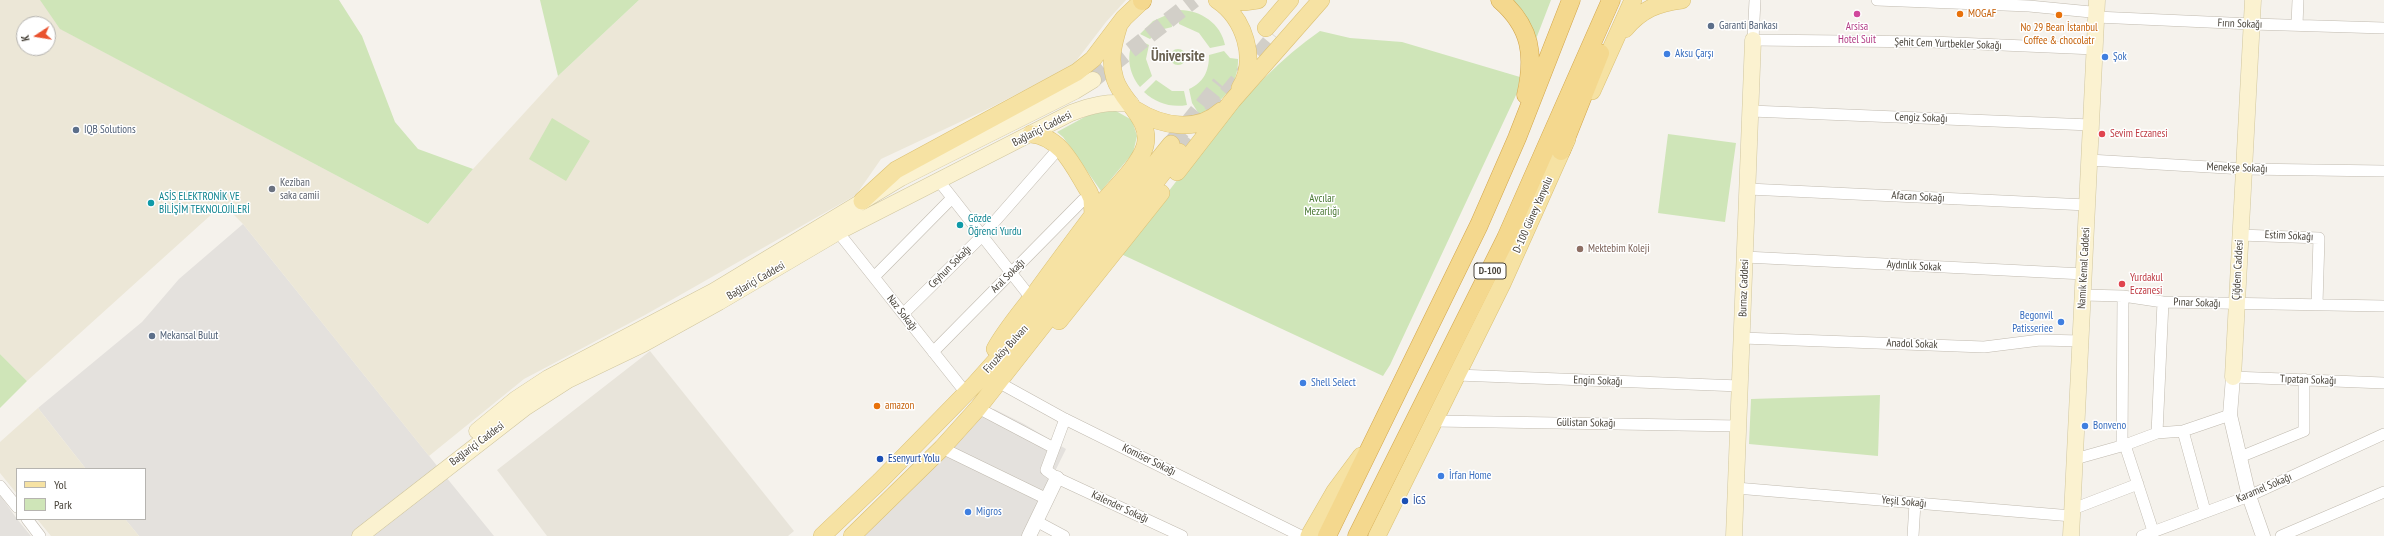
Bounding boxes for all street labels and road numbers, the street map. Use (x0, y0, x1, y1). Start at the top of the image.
street label: Fırın Sokağı (2217, 17, 2263, 31)
street label: Şehit Cem Yurtbekler Sokağı (1894, 36, 2002, 52)
street label: Bağlariçi Caddesi (1010, 108, 1074, 150)
street label: Cengiz Sokağı (1894, 110, 1948, 126)
street label: Menekşe Sokağı (2206, 160, 2268, 176)
street label: D-100 Güney Yanyolu (1510, 175, 1556, 255)
street label: Afacan Sokağı (1891, 189, 1945, 205)
street label: Namık Kemal Caddesi (2075, 227, 2093, 309)
street label: Estim Sokağı (2264, 228, 2314, 244)
street label: Çiğdem Caddesi (2230, 239, 2246, 301)
street label: Ceyhun Sokağı (926, 243, 974, 291)
street label: Aral Sokağı (988, 256, 1028, 296)
street label: Aydınlık Sokak (1886, 258, 1942, 274)
street label: Bağlariçi Caddesi (725, 259, 787, 303)
street label: Burnaz Caddesi (1736, 259, 1752, 317)
road number: D-100 (1474, 263, 1506, 279)
street label: Naz Sokağı (884, 292, 920, 334)
street label: Pınar Sokağı (2173, 296, 2221, 310)
street label: Firuzköy Bulvarı (981, 322, 1031, 376)
street label: Anadol Sokak (1886, 337, 1938, 351)
street label: Tıpatan Sokağı (2280, 372, 2336, 388)
street label: Engin Sokağı (1573, 374, 1623, 388)
street label: Gülistan Sokağı (1557, 416, 1615, 430)
street label: Bağlariçi Caddesi (447, 419, 507, 469)
street label: Komiser Sokağı (1120, 441, 1178, 479)
street label: Karamel Sokağı (2234, 470, 2294, 506)
street label: Kalender Sokağı (1089, 488, 1151, 526)
street label: Yeşil Sokağı (1881, 493, 1927, 511)

